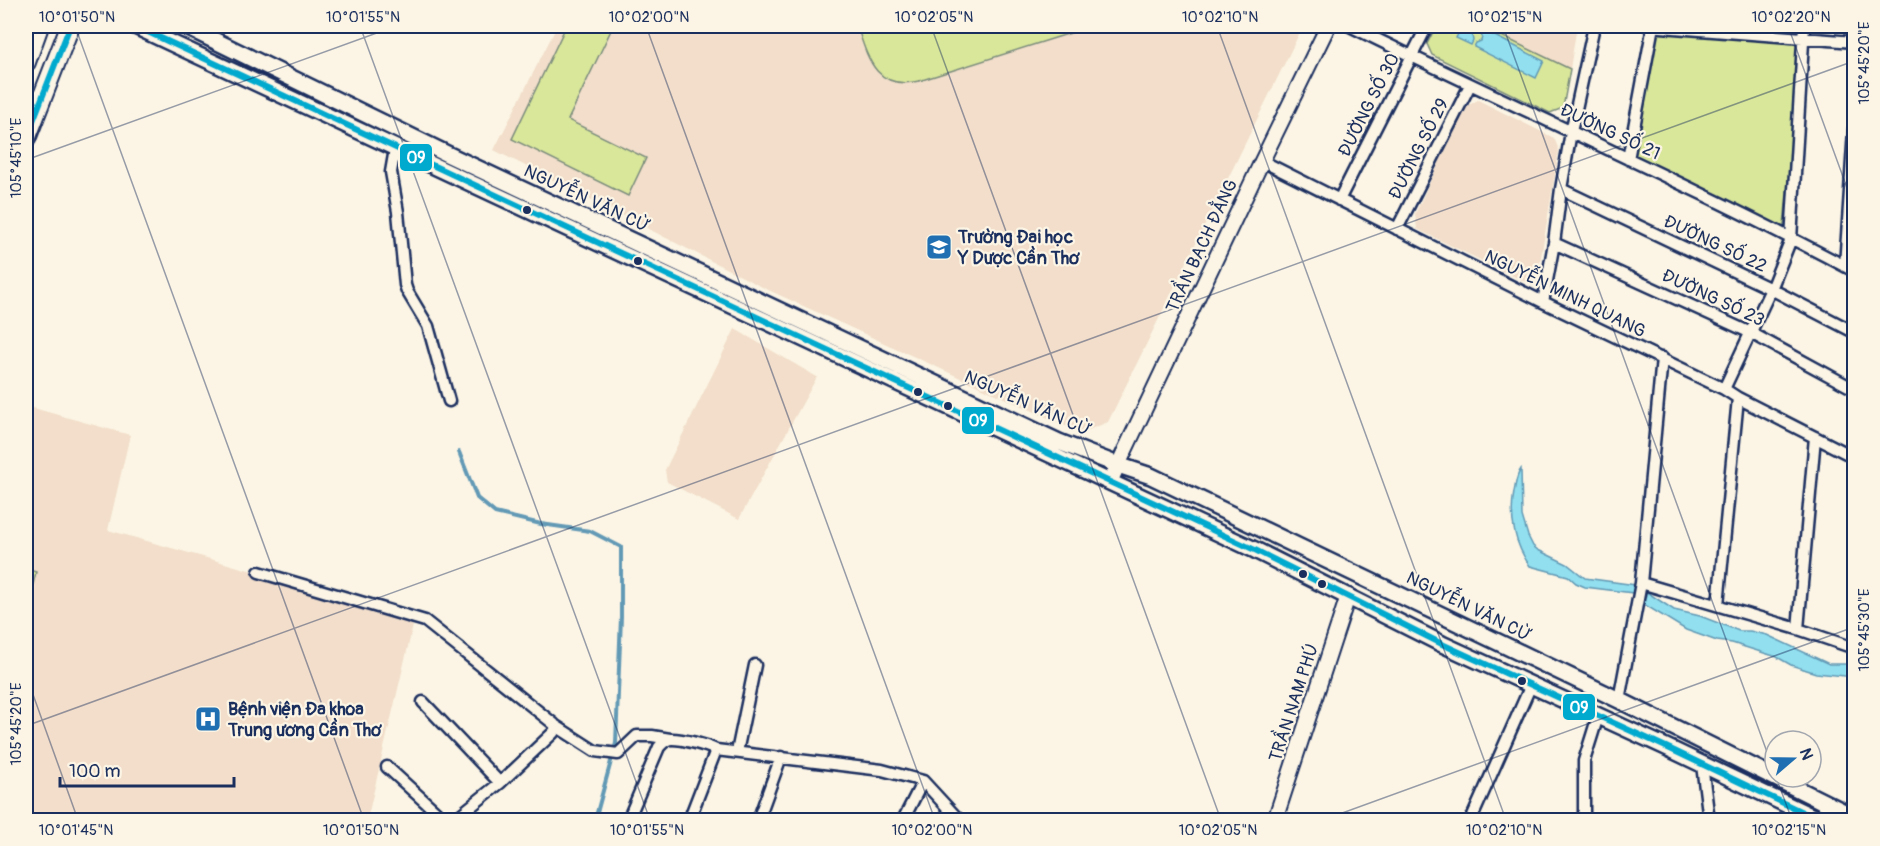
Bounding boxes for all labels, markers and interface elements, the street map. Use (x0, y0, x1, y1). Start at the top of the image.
text: 10°01'50"N (39, 8, 115, 27)
text: 10°01'55"N (326, 8, 400, 27)
text: 10°02'00"N (608, 8, 690, 27)
text: 10°02'05"N (895, 8, 973, 27)
text: 10°02'10"N (1182, 8, 1258, 27)
text: 10°02'15"N (1468, 8, 1542, 27)
text: 10°02'20"N (1751, 8, 1831, 27)
text: 105°45'20"E (1855, 21, 1874, 105)
street label: ĐƯỜNG SỐ 30 (1330, 48, 1405, 161)
street label: ĐƯỜNG SỐ 29 (1381, 93, 1454, 203)
street label: ĐƯỜNG SỐ 21 (1556, 96, 1665, 165)
text: 105°45'10"E (7, 118, 26, 198)
line badge: 09 (399, 143, 433, 172)
text: 09 (406, 148, 426, 168)
street label: NGUYỄN VĂN CỪ (520, 157, 655, 238)
street label: TRẦN BẠCH ĐẰNG (1158, 174, 1243, 316)
unlabelled marker (521, 204, 533, 216)
street label: ĐƯỜNG SỐ 22 (1660, 207, 1772, 278)
place label: Trường Đại học Y Dược Cần Thơ (957, 226, 1080, 270)
school or university icon: Trường Đại học Y Dược Cần Thơ (924, 232, 954, 262)
street label: NGUYỄN MINH QUANG (1481, 242, 1651, 343)
unlabelled marker (632, 255, 644, 267)
street label: ĐƯỜNG SỐ 23 (1658, 261, 1769, 332)
street label: NGUYỄN VĂN CỪ (961, 363, 1097, 442)
unlabelled marker (912, 386, 924, 398)
unlabelled marker (942, 400, 954, 412)
line badge: 09 (961, 406, 995, 435)
text: 09 (968, 411, 988, 431)
street label: NGUYỄN VĂN CỪ (1402, 564, 1537, 647)
unlabelled marker (1297, 568, 1309, 580)
unlabelled marker (1316, 578, 1328, 590)
text: 105°45'30"E (1855, 588, 1874, 672)
street label: TRẦN NAM PHÚ (1261, 640, 1324, 765)
unlabelled marker (1516, 675, 1528, 687)
text: 105°45'20"E (7, 682, 26, 766)
line badge: 09 (1562, 693, 1596, 721)
place label: Bệnh viện Đa khoa Trung ương Cần Thơ (227, 698, 382, 742)
text: 09 (1569, 698, 1589, 718)
hospital icon: Bệnh viện Đa khoa Trung ương Cần Thơ (193, 704, 223, 734)
north arrow (1763, 729, 1823, 789)
text: N (1795, 746, 1817, 763)
scale bar (60, 750, 234, 788)
text: 100 m (69, 760, 121, 783)
text: 10°01'45"N (39, 821, 113, 840)
text: 10°01'50"N (323, 821, 399, 840)
text: 10°01'55"N (610, 821, 684, 840)
text: 10°02'00"N (891, 821, 973, 840)
text: 10°02'05"N (1179, 821, 1257, 840)
text: 10°02'10"N (1466, 821, 1542, 840)
text: 10°02'15"N (1752, 821, 1826, 840)

